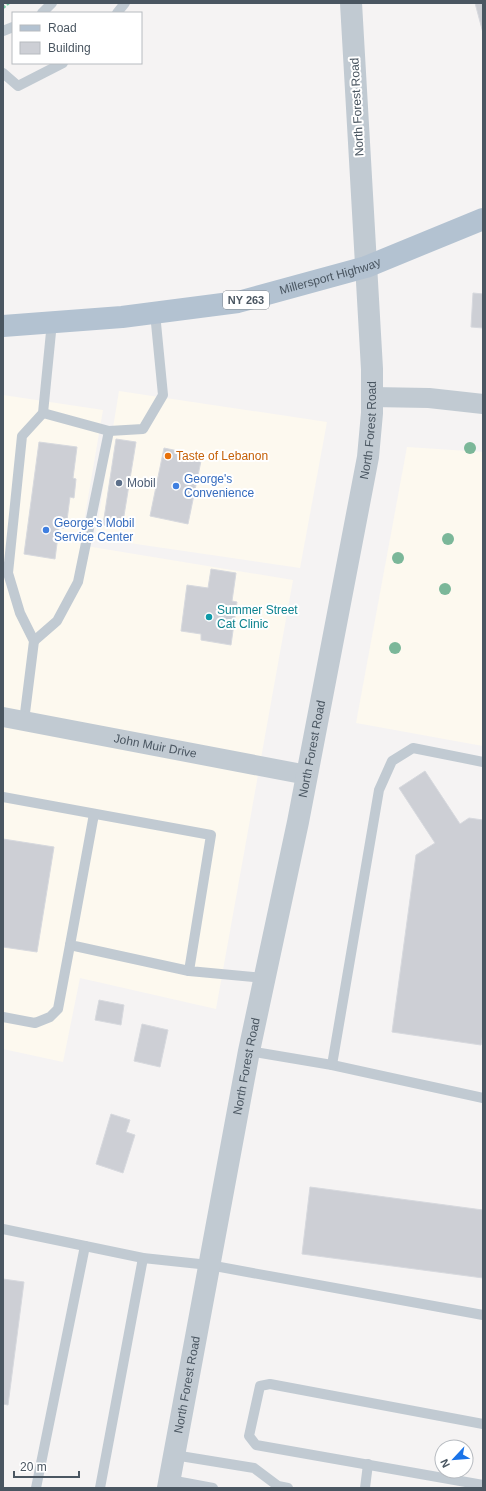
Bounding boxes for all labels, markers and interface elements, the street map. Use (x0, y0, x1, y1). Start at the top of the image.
legend (12, 12, 142, 64)
text: Road (48, 21, 77, 35)
text: Building (48, 41, 91, 55)
street label: North Forest Road (347, 57, 367, 157)
street label: Millersport Highway (278, 255, 383, 297)
road number: NY 263 (223, 291, 269, 309)
street label: North Forest Road (357, 381, 379, 481)
place label: Taste of Lebanon (176, 449, 268, 463)
marker: Taste of Lebanon (163, 451, 173, 461)
place label: George's Convenience (184, 472, 254, 500)
place label: Mobil (127, 476, 156, 490)
marker: Mobil (114, 478, 124, 488)
marker: George's Convenience (171, 481, 181, 491)
place label: George's Mobil Service Center (54, 516, 134, 544)
marker: George's Mobil Service Center (41, 525, 51, 535)
place label: Summer Street Cat Clinic (217, 603, 298, 631)
marker: Summer Street Cat Clinic (204, 612, 214, 622)
street label: North Forest Road (296, 699, 328, 799)
street label: John Muir Drive (113, 731, 198, 761)
street label: North Forest Road (230, 1016, 263, 1116)
street label: North Forest Road (171, 1335, 203, 1435)
north arrow (434, 1439, 474, 1479)
scale bar (14, 1453, 79, 1479)
text: N (438, 1457, 452, 1470)
text: 20 m (20, 1460, 47, 1474)

